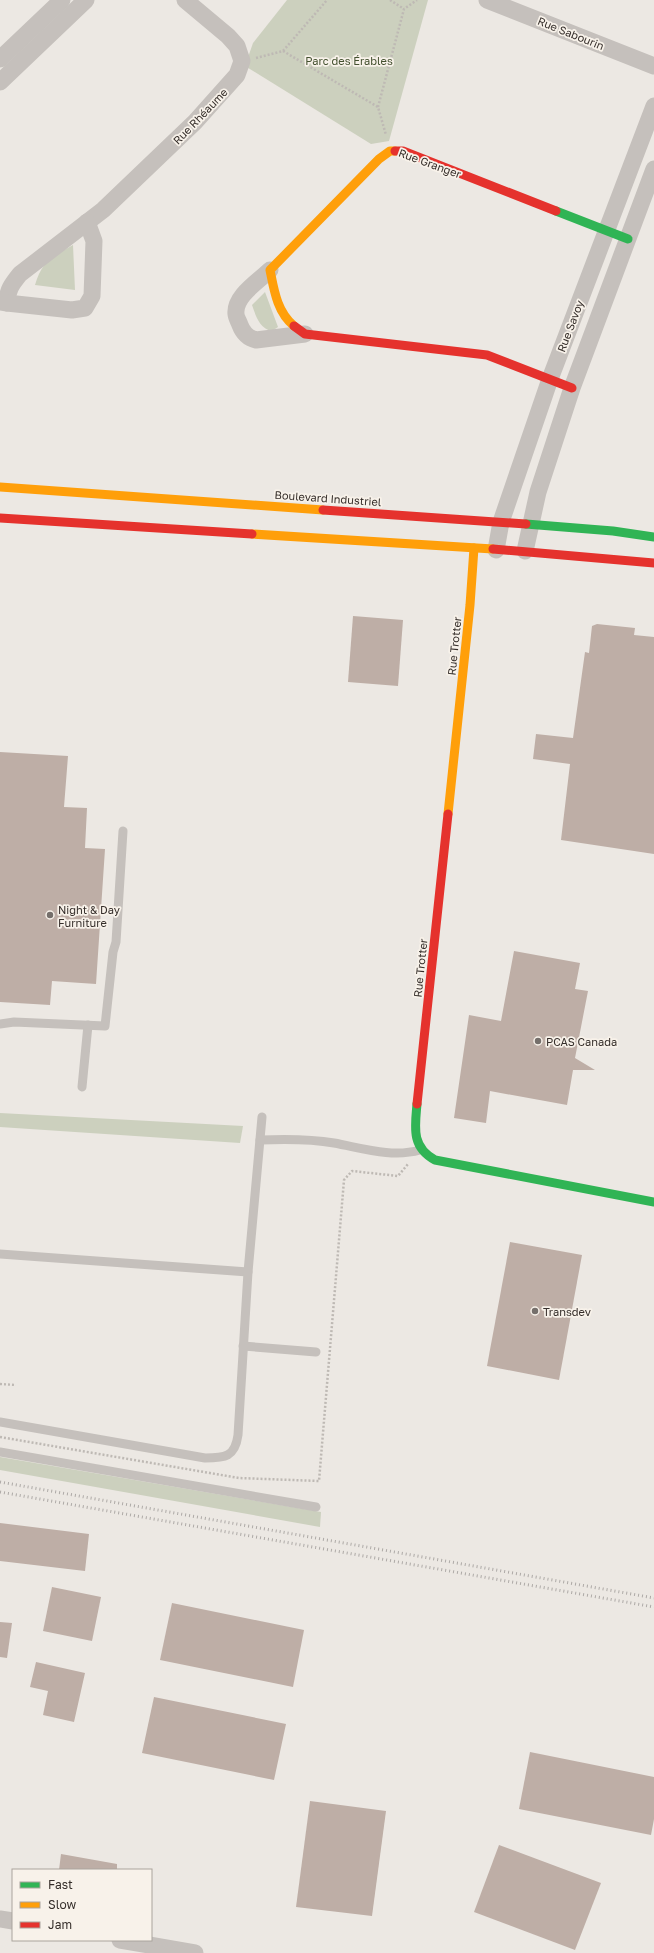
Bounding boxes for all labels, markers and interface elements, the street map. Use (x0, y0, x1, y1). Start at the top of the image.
street label: Rue Sabourin (536, 14, 606, 52)
park label: Parc des Érables (305, 54, 393, 67)
street label: Rue Rhéaume (170, 85, 230, 147)
street label: Rue Granger (397, 146, 464, 181)
street label: Rue Savoy (554, 298, 586, 354)
street label: Boulevard Industriel (274, 488, 382, 508)
street label: Rue Trotter (444, 615, 464, 676)
place label: Night & Day Furniture (58, 903, 120, 929)
marker: Night & Day Furniture (45, 910, 55, 920)
street label: Rue Trotter (410, 937, 430, 998)
place label: PCAS Canada (546, 1035, 617, 1048)
marker: PCAS Canada (533, 1036, 543, 1046)
place label: Transdev (543, 1305, 591, 1318)
marker: Transdev (530, 1306, 540, 1316)
legend (12, 1869, 152, 1941)
text: Fast (48, 1877, 73, 1892)
text: Slow (48, 1897, 76, 1912)
text: Jam (48, 1917, 72, 1932)

